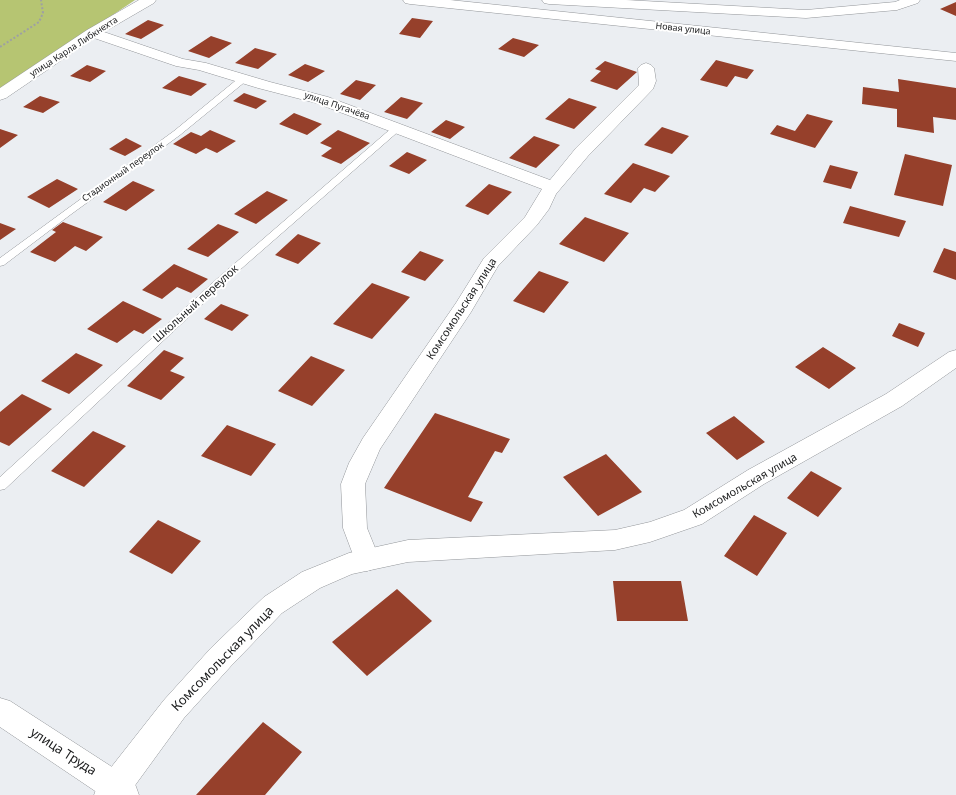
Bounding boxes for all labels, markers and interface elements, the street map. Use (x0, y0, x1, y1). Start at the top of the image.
street label: улица Карла Либкнехта (28, 15, 120, 79)
street label: Новая улица (655, 21, 711, 37)
street label: улица Пугачёва (303, 90, 371, 122)
street label: Стадионный переулок (80, 140, 166, 204)
street label: Комсомольская улица (424, 256, 500, 362)
street label: Школьный переулок (151, 262, 241, 346)
street label: Комсомольская улица (690, 451, 800, 521)
street label: Комсомольская улица (169, 603, 277, 715)
street label: улица Труда (27, 725, 99, 779)

